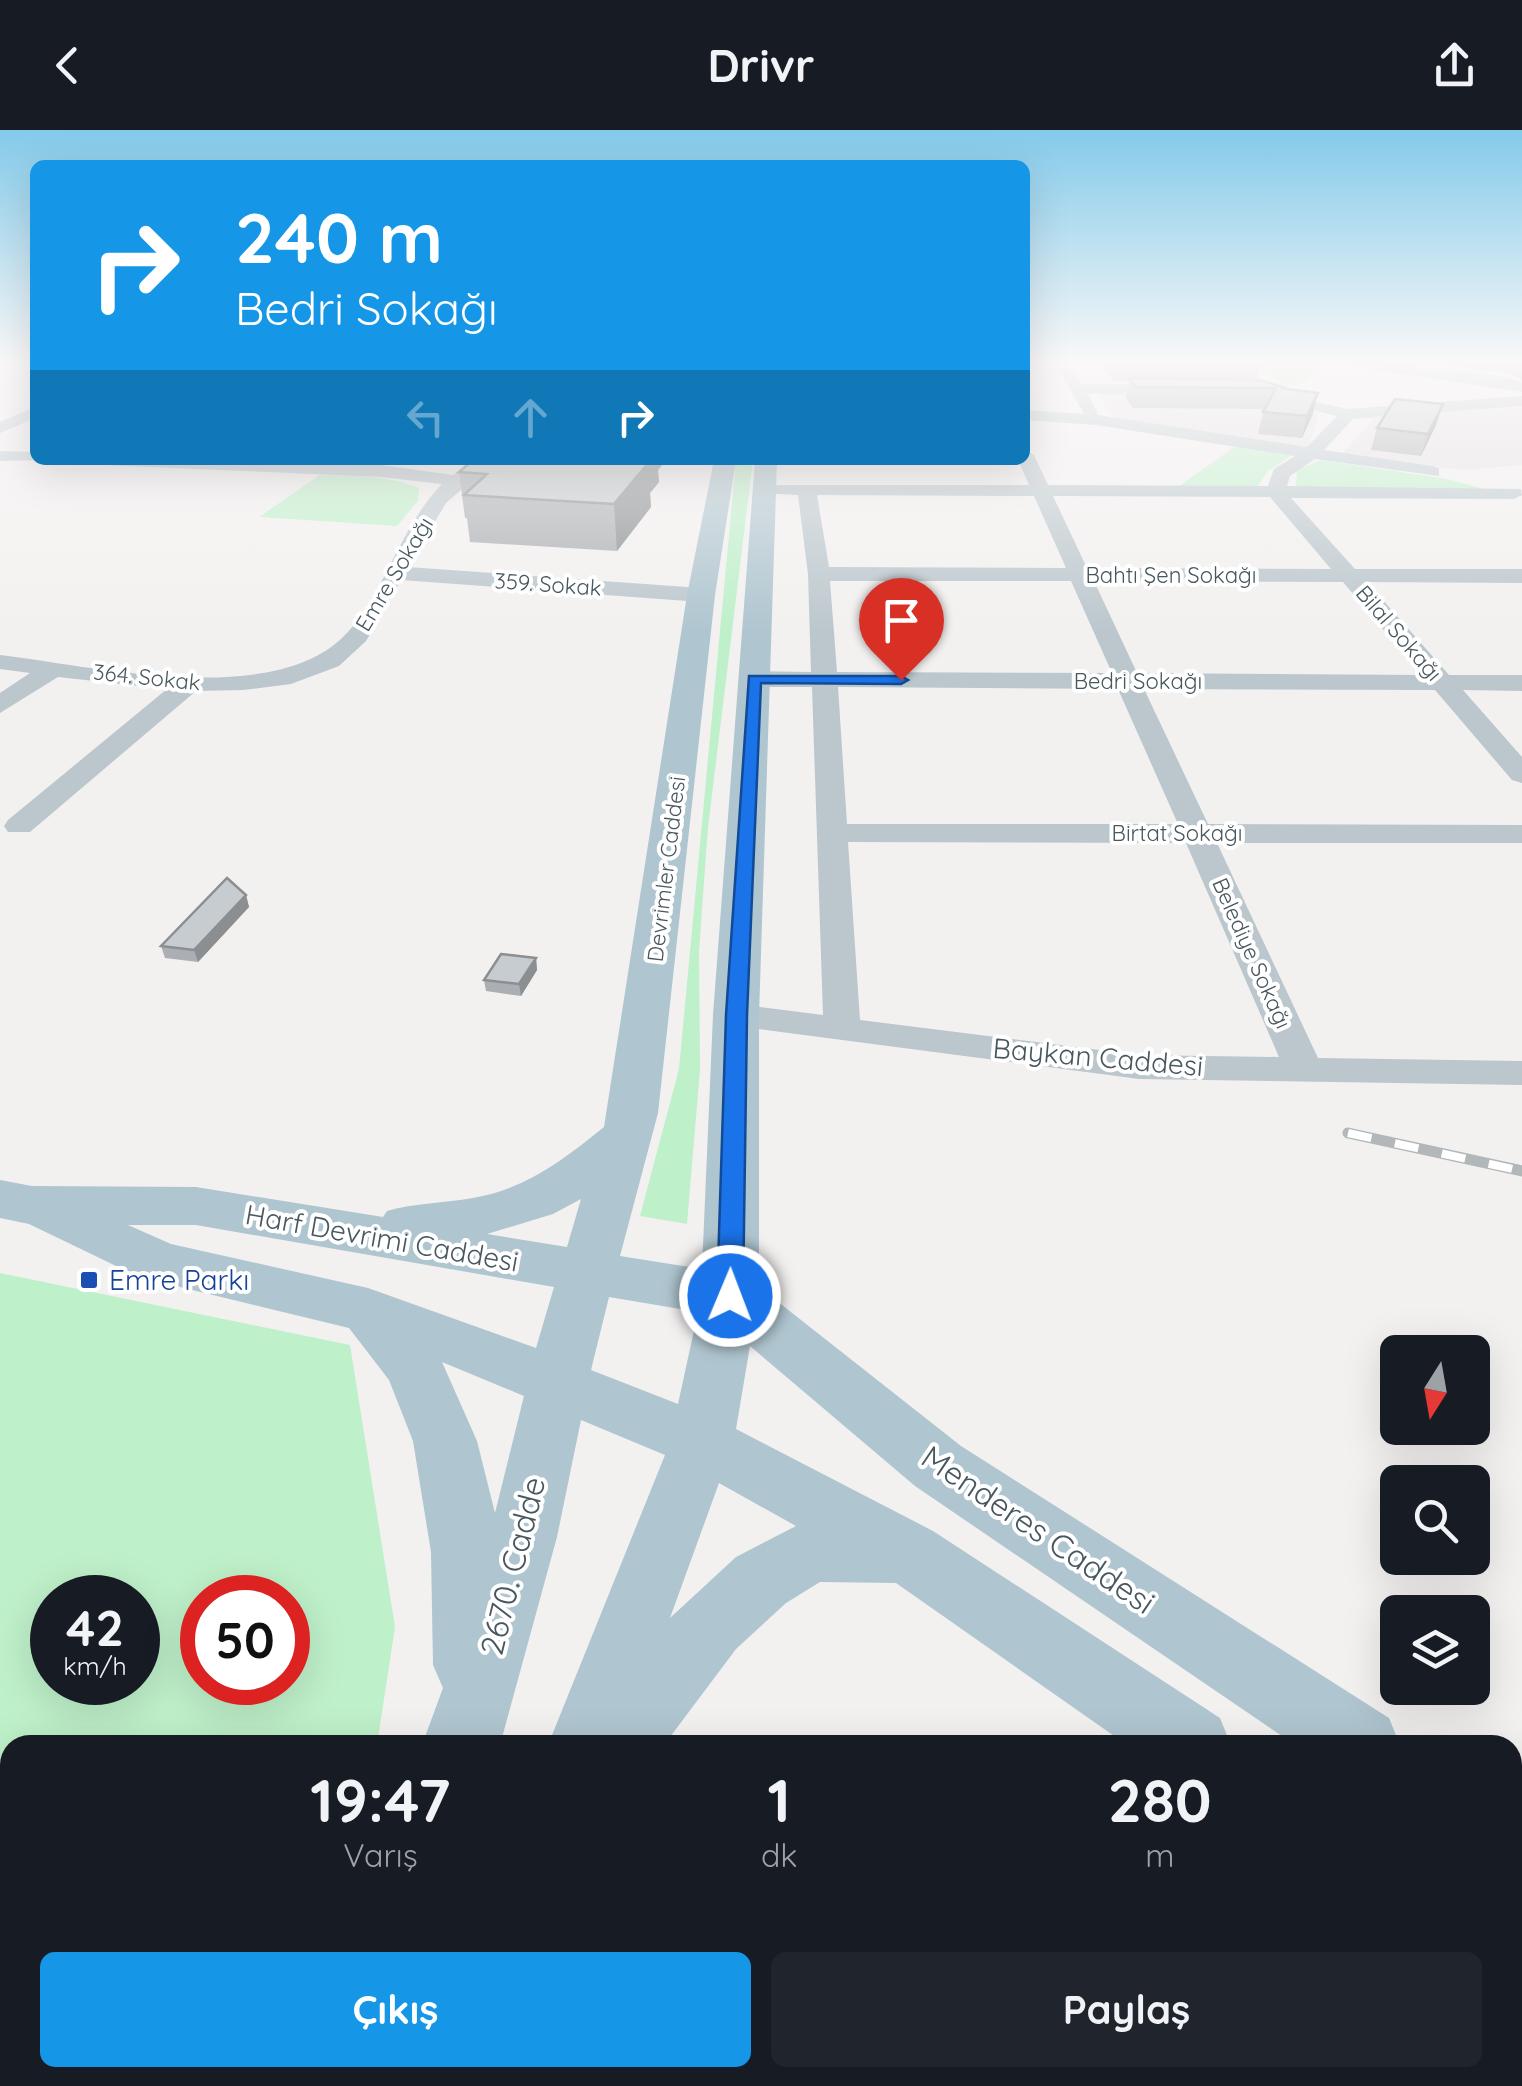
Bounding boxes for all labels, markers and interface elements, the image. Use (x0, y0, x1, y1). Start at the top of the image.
text: Drivr (707, 37, 815, 93)
icon: back (40, 38, 95, 93)
icon: share (1427, 38, 1482, 93)
text: 240 m (235, 193, 443, 281)
icon: right (70, 200, 200, 330)
text: Bedri Sokağı (235, 280, 498, 336)
icon: left (398, 390, 453, 445)
icon: ahead (503, 390, 558, 445)
icon: right (608, 390, 663, 445)
street label: Emre Sokağı (349, 512, 439, 636)
street label: Bahtı Şen Sokağı (1086, 561, 1256, 589)
street label: 359. Sokak (493, 566, 603, 602)
pin (859, 578, 944, 681)
street label: Bilal Sokağı (1350, 579, 1448, 687)
icon: arrive (874, 593, 929, 648)
street label: 364. Sokak (92, 657, 202, 697)
street label: Bedri Sokağı (1074, 667, 1202, 695)
street label: Devrimler Caddesi (641, 775, 691, 963)
street label: Birtat Sokağı (1112, 819, 1242, 847)
street label: Belediye Sokağı (1206, 873, 1298, 1033)
street label: Baykan Caddesi (991, 1030, 1205, 1083)
street label: Harf Devrimi Caddesi (243, 1196, 521, 1279)
position arrow (678, 1244, 782, 1348)
place label: Emre Parkı (109, 1262, 249, 1297)
marker: Emre Parkı (78, 1269, 100, 1291)
north arrow (1380, 1335, 1490, 1445)
map controls (1380, 1335, 1490, 1705)
street label: Menderes Caddesi (914, 1436, 1163, 1622)
button: search (1380, 1465, 1490, 1575)
street label: 2670. Cadde (471, 1473, 553, 1659)
speed limit sign: 50 (180, 1575, 310, 1705)
button: layers (1380, 1595, 1490, 1705)
text: 42 (66, 1596, 124, 1659)
text: km/h (63, 1650, 127, 1681)
text: 19:47 (310, 1762, 451, 1837)
text: 1 (768, 1762, 791, 1837)
text: 280 (1108, 1762, 1212, 1837)
text: Varış (343, 1835, 418, 1875)
text: dk (761, 1835, 797, 1875)
text: m (1145, 1835, 1174, 1875)
button: Çıkış (40, 1952, 751, 2067)
button: Paylaş (771, 1952, 1482, 2067)

